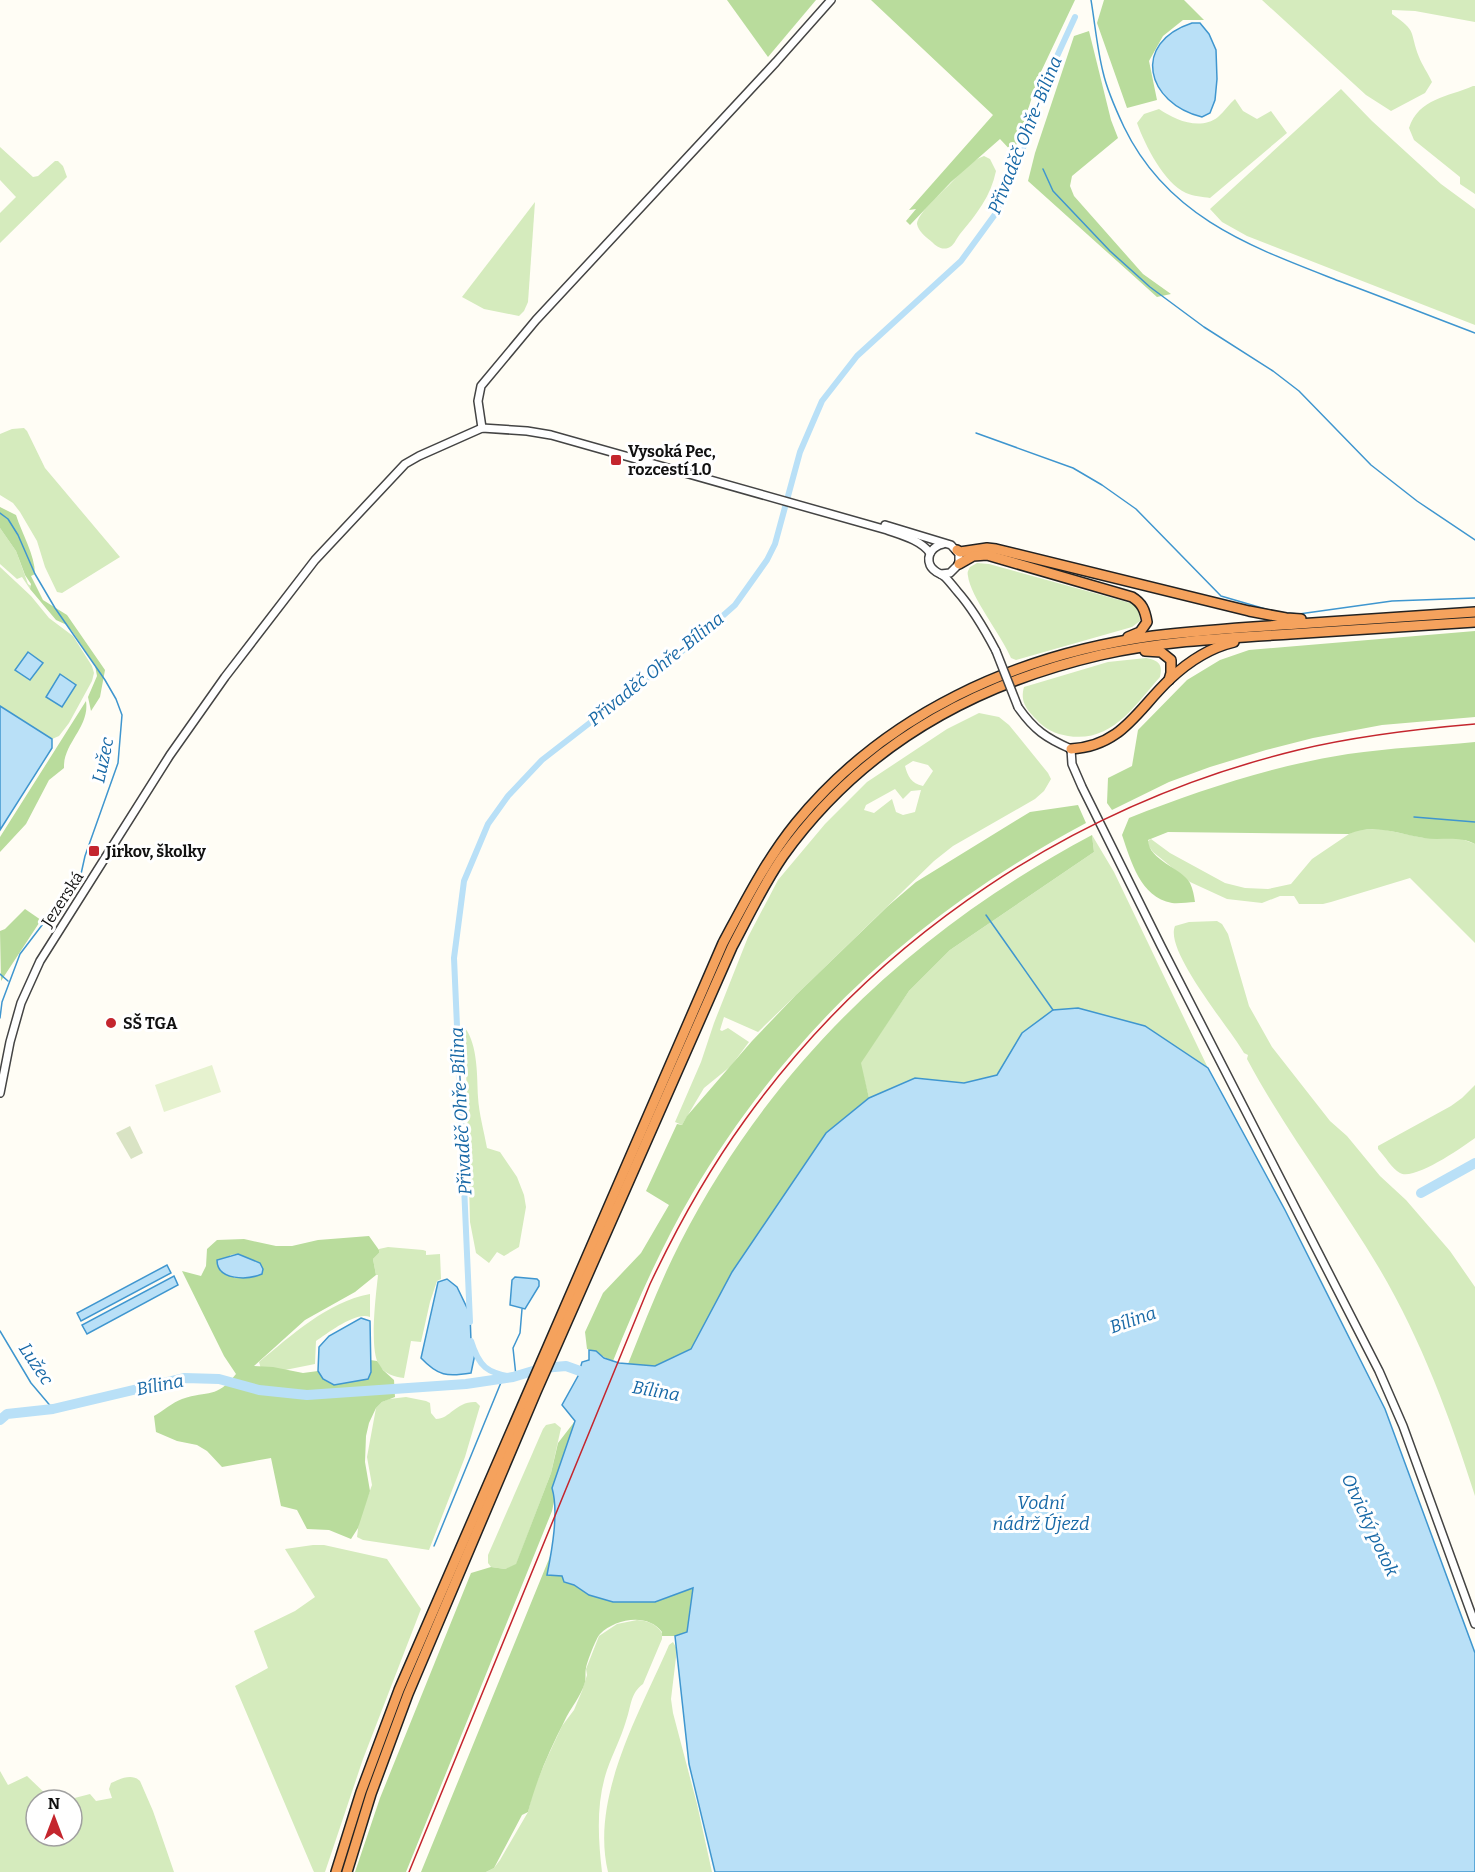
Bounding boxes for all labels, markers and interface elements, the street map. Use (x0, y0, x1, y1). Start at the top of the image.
water label: Přivaděč Ohře-Bílina (983, 53, 1067, 217)
place label: Vysoká Pec, rozcestí 1.0 (628, 442, 716, 479)
marker: Vysoká Pec, rozcestí 1.0 (609, 453, 623, 467)
water label: Přivaděč Ohře-Bílina (584, 607, 728, 731)
water label: Lužec (87, 735, 119, 785)
place label: Jirkov, školky (105, 842, 206, 861)
marker: Jirkov, školky (87, 844, 101, 858)
street label: Jezerská (37, 868, 87, 931)
place label: SŠ TGA (123, 1013, 178, 1033)
marker: SŠ TGA (104, 1016, 118, 1030)
water label: Přivaděč Ohře-Bílina (446, 1026, 476, 1196)
water label: Bílina (1107, 1302, 1159, 1338)
water label: Lužec (14, 1339, 58, 1390)
water label: Bílina (134, 1370, 186, 1400)
water label: Bílina (631, 1376, 681, 1406)
water label: Otvický potok (1337, 1470, 1403, 1580)
water label: Vodní nádrž Újezd (992, 1492, 1090, 1535)
north arrow (24, 1788, 84, 1848)
text: N (48, 1794, 60, 1813)

